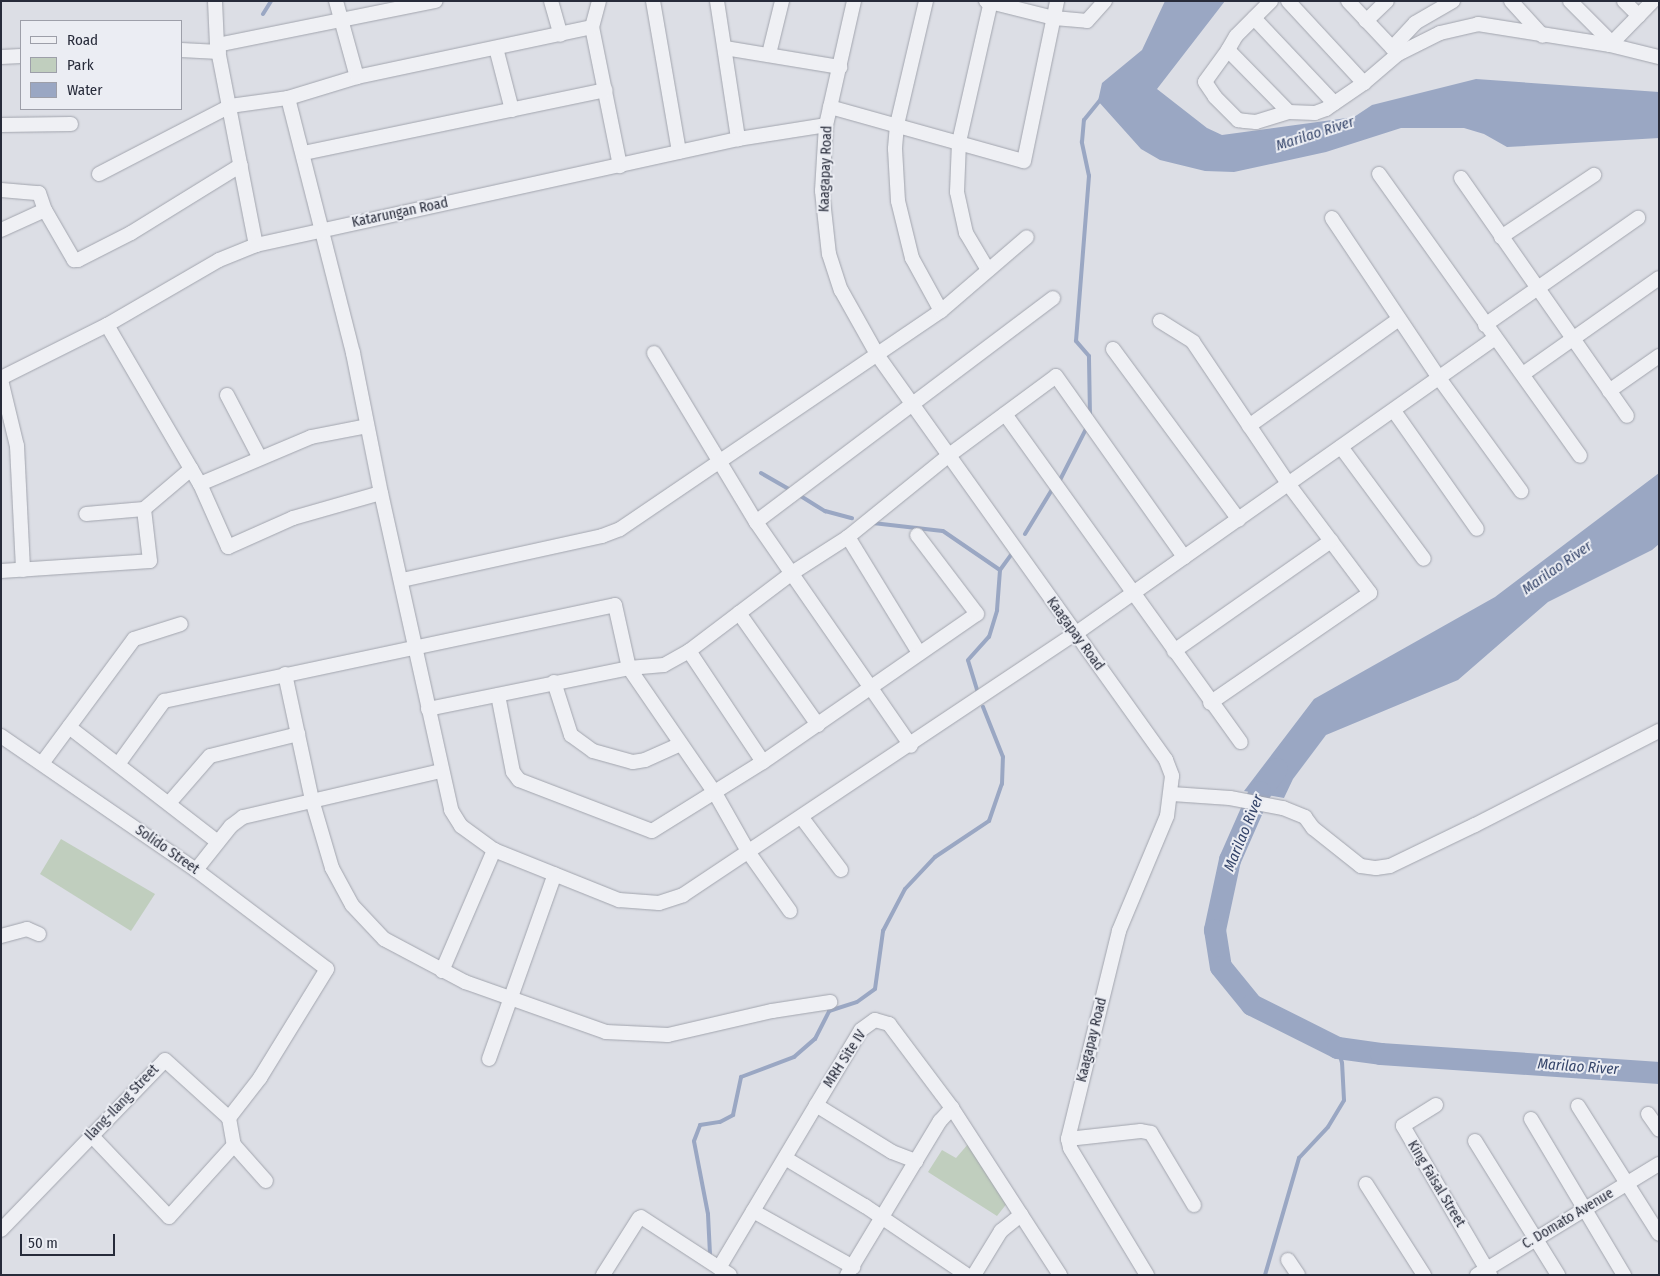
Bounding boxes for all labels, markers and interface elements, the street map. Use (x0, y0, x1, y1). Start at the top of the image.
legend (20, 20, 182, 110)
text: Road (67, 31, 98, 49)
text: Park (67, 56, 94, 74)
text: Water (67, 81, 102, 99)
water label: Marilao River (1274, 113, 1356, 155)
street label: Kaagapay Road (816, 125, 836, 213)
street label: Katarungan Road (350, 195, 450, 231)
water label: Marilao River (1519, 537, 1595, 599)
street label: Kaagapay Road (1043, 594, 1107, 674)
water label: Marilao River (1220, 792, 1268, 874)
street label: Solido Street (132, 822, 202, 878)
street label: Kaagapay Road (1073, 996, 1111, 1084)
street label: MRH Site IV (820, 1027, 870, 1091)
water label: Marilao River (1537, 1055, 1619, 1079)
street label: Ilang-Ilang Street (82, 1062, 162, 1144)
street label: King Faisal Street (1404, 1138, 1468, 1230)
street label: C. Domato Avenue (1519, 1185, 1617, 1253)
scale bar (22, 1224, 118, 1256)
text: 50 m (28, 1234, 58, 1252)

